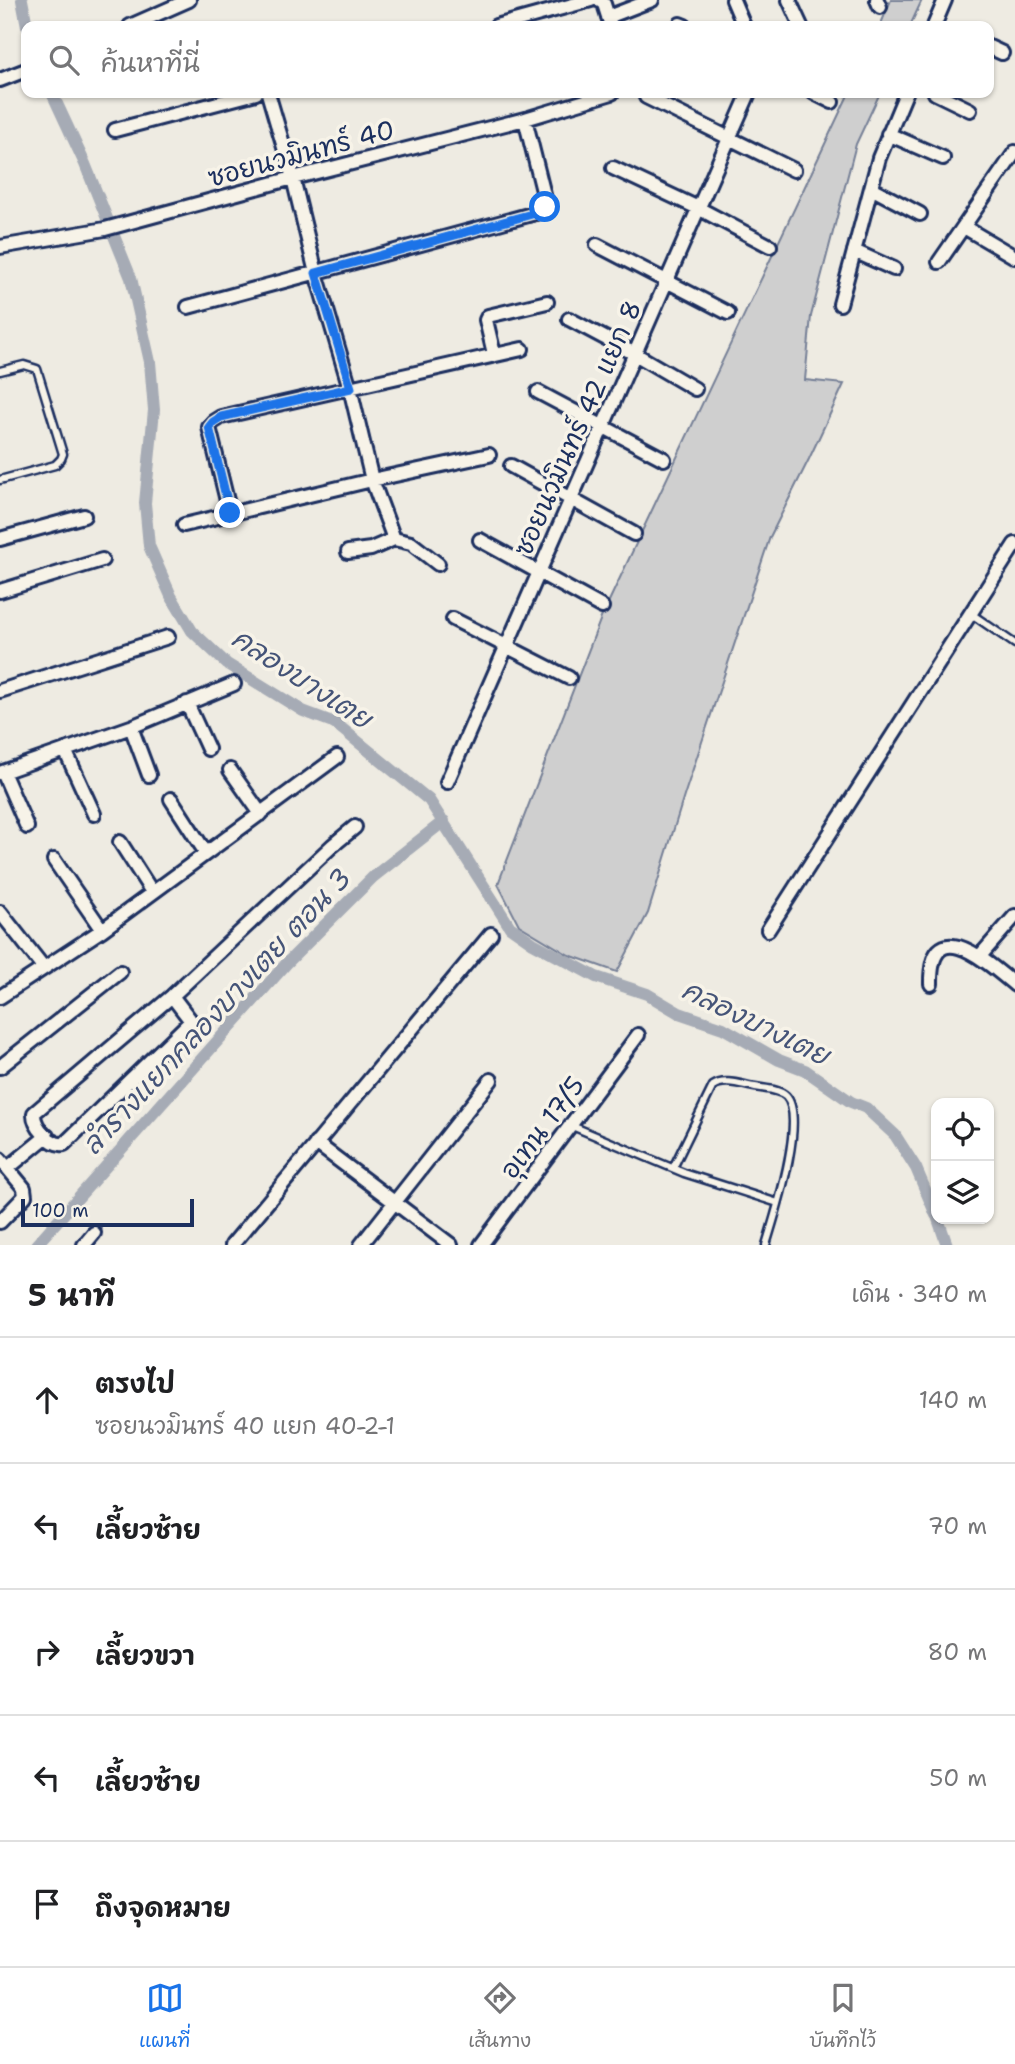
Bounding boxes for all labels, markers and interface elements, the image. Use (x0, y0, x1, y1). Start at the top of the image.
search box (21, 21, 994, 98)
icon: search (45, 41, 83, 79)
text: ค้นหาที่นี่ (101, 45, 200, 80)
street label: ซอยนวมินทร์ 40 (204, 111, 398, 195)
route start (529, 191, 560, 222)
street label: ซอยนวมินทร์ 42 แยก 8 (505, 295, 649, 561)
route end (214, 497, 245, 528)
water label: คลองบางเตย (225, 619, 382, 739)
water label: ลำรางแยกคลองบางเตย ตอน 3 (73, 859, 359, 1163)
water label: คลองบางเตย (676, 970, 839, 1075)
street label: อุเทน 17/5 (492, 1069, 594, 1187)
map controls (931, 1098, 994, 1224)
button: locate (931, 1098, 994, 1161)
button: layers (931, 1161, 994, 1224)
scale bar (21, 1196, 194, 1228)
text: 100 m (32, 1198, 89, 1223)
text: 5 นาที (28, 1275, 115, 1316)
text: เดิน · 340 m (851, 1279, 987, 1309)
text: ตรงไป (95, 1366, 175, 1401)
icon: ahead (28, 1381, 66, 1419)
text: 140 m (919, 1385, 987, 1415)
text: ซอยนวมินทร์ 40 แยก 40-2-1 (95, 1411, 395, 1441)
icon: left (28, 1507, 66, 1545)
text: 70 m (928, 1511, 987, 1541)
text: เลี้ยวซ้าย (95, 1512, 201, 1547)
icon: right (28, 1633, 66, 1671)
text: 80 m (928, 1637, 987, 1667)
text: เลี้ยวขวา (95, 1638, 195, 1673)
icon: left (28, 1759, 66, 1797)
text: 50 m (929, 1763, 987, 1793)
text: เลี้ยวซ้าย (95, 1764, 201, 1799)
icon: arrive (28, 1885, 66, 1923)
text: ถึงจุดหมาย (95, 1890, 231, 1925)
tab: แผนที่ (139, 1979, 190, 2054)
tab: เส้นทาง (468, 1979, 531, 2054)
tab: บันทึกไว้ (809, 1979, 876, 2054)

